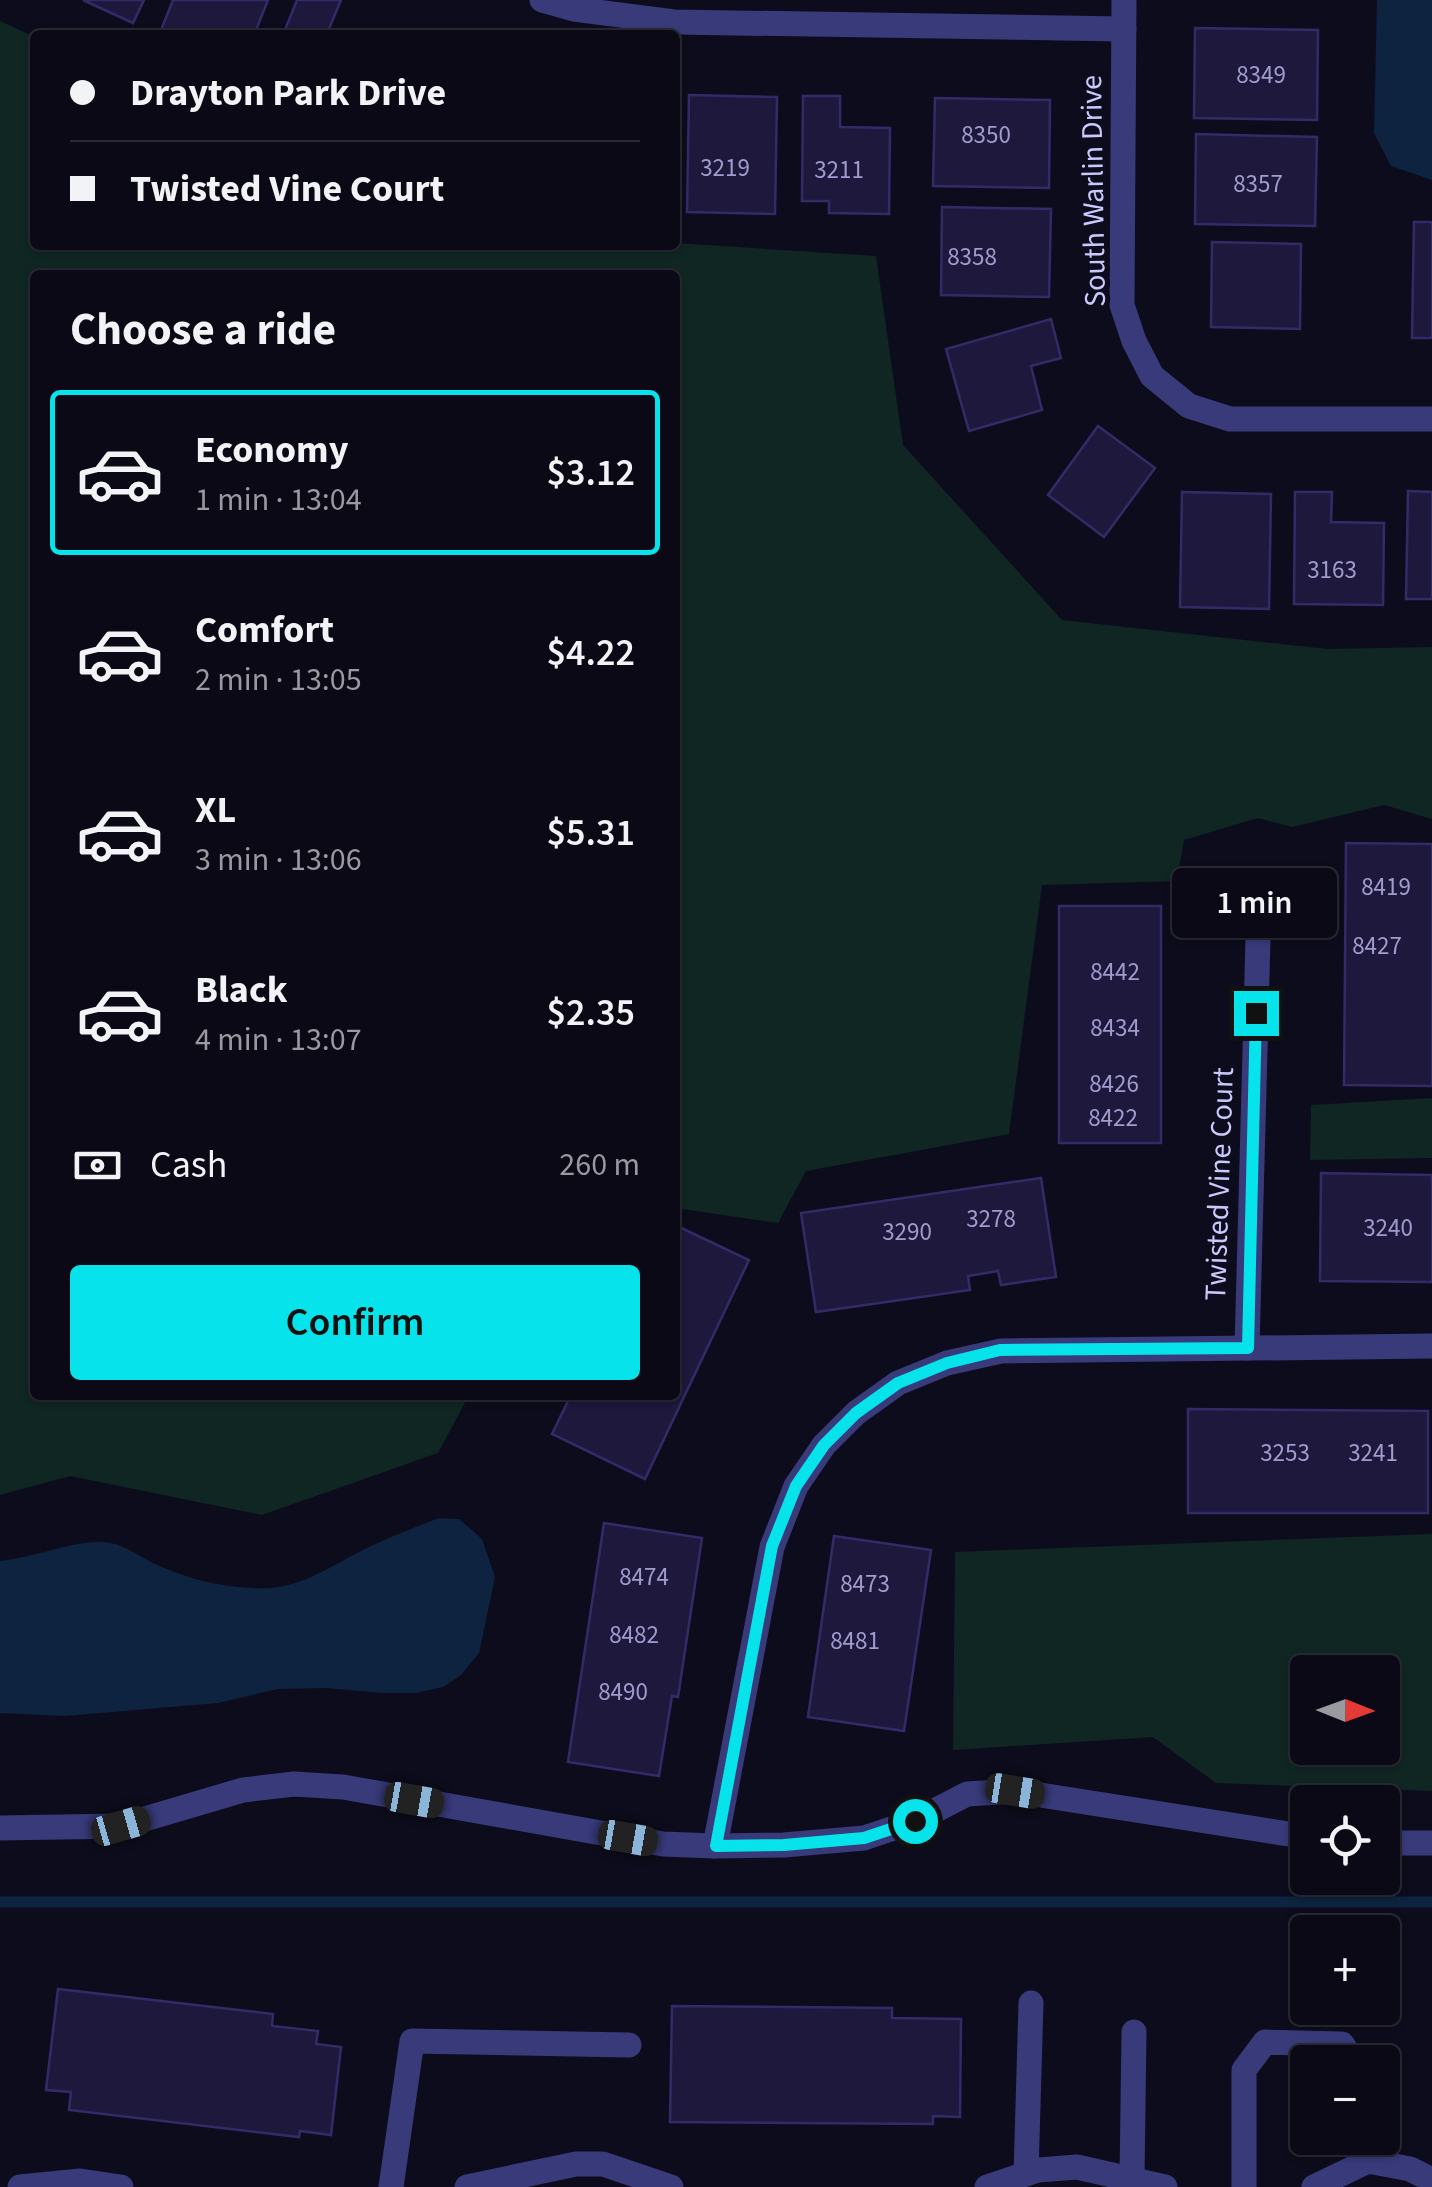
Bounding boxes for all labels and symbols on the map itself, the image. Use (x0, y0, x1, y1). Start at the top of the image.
house number: 8349 (1236, 57, 1286, 93)
street label: South Warlin Drive (1070, 75, 1117, 307)
house number: 8350 (961, 117, 1011, 153)
house number: 3219 (700, 150, 750, 186)
house number: 3211 (814, 152, 864, 188)
house number: 8357 (1233, 166, 1283, 202)
house number: 8358 (947, 239, 997, 275)
house number: 3163 (1307, 552, 1357, 588)
callout: 1 min (1174, 868, 1338, 938)
house number: 8419 (1361, 869, 1411, 905)
house number: 8427 (1352, 928, 1402, 964)
house number: 8442 (1090, 954, 1140, 990)
route end (1234, 991, 1279, 1036)
house number: 8434 (1090, 1010, 1140, 1046)
house number: 8426 (1089, 1066, 1139, 1102)
street label: Twisted Vine Court (1194, 1067, 1245, 1302)
house number: 8422 (1088, 1100, 1138, 1136)
house number: 3278 (966, 1201, 1016, 1237)
house number: 3240 (1363, 1210, 1413, 1246)
house number: 3290 (882, 1214, 932, 1250)
house number: 3253 (1260, 1435, 1310, 1471)
house number: 3241 (1348, 1435, 1398, 1471)
house number: 8474 (619, 1559, 669, 1595)
house number: 8473 (840, 1566, 890, 1602)
house number: 8482 (609, 1617, 659, 1653)
house number: 8481 (830, 1623, 880, 1659)
north arrow (1290, 1655, 1400, 1765)
house number: 8490 (598, 1674, 648, 1710)
car (983, 1771, 1047, 1811)
car (382, 1780, 446, 1820)
route start (893, 1799, 938, 1844)
car (88, 1803, 154, 1849)
car (596, 1818, 660, 1858)

